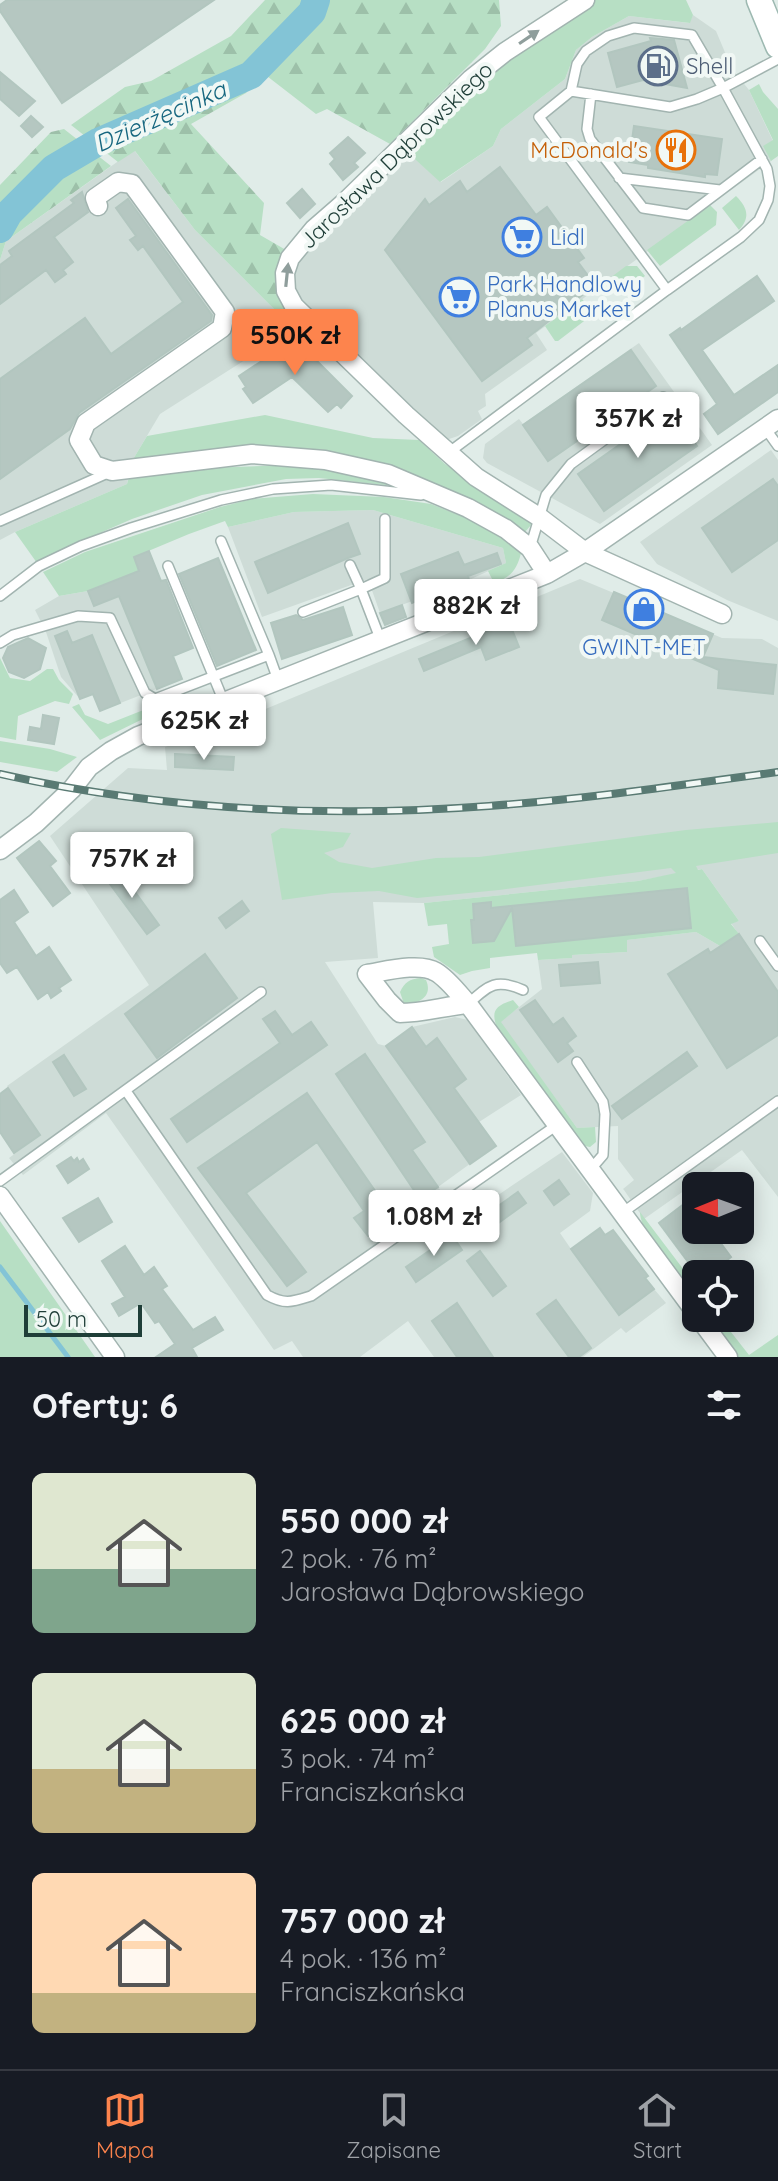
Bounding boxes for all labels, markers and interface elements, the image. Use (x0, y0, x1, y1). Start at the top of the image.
one-way arrow (518, 30, 539, 45)
fuel station icon: Shell (637, 45, 679, 87)
place label: Shell (686, 52, 733, 80)
street label: Jarosława Dąbrowskiego (294, 55, 498, 255)
water label: Dzierżęcinka (90, 73, 232, 158)
restaurant icon: McDonald's (655, 129, 697, 171)
place label: McDonald's (530, 136, 648, 164)
supermarket icon: Lidl (501, 216, 543, 258)
place label: Lidl (550, 223, 585, 251)
one-way arrow (281, 262, 294, 287)
place label: Park Handlowy Planus Market (487, 270, 642, 323)
supermarket icon: Park Handlowy Planus Market (438, 276, 480, 318)
pin: 550K zł (221, 309, 369, 377)
text: 550K zł (250, 318, 340, 351)
pin: 357K zł (564, 392, 712, 460)
text: 357K zł (594, 401, 682, 434)
pin: 882K zł (402, 579, 550, 647)
text: 882K zł (432, 588, 520, 621)
shop icon: GWINT-MET (623, 588, 665, 630)
place label: GWINT-MET (582, 633, 706, 661)
pin: 625K zł (130, 694, 278, 762)
text: 625K zł (160, 703, 248, 736)
pin: 757K zł (58, 832, 206, 900)
text: 757K zł (88, 841, 176, 874)
north arrow (682, 1172, 754, 1244)
map controls (682, 1172, 754, 1332)
pin: 1.08M zł (351, 1190, 517, 1258)
text: 1.08M zł (387, 1199, 481, 1232)
button: locate (682, 1260, 754, 1332)
scale bar (24, 1301, 142, 1337)
text: 50 m (36, 1305, 87, 1333)
icon: filters (702, 1383, 746, 1427)
text: Oferty: 6 (32, 1384, 178, 1427)
text: 550 000 zł (280, 1499, 447, 1542)
icon: home (96, 1505, 192, 1601)
text: 2 pok. · 76 m² (280, 1542, 436, 1575)
text: Jarosława Dąbrowskiego (280, 1575, 584, 1608)
text: 625 000 zł (280, 1699, 445, 1742)
icon: home (96, 1705, 192, 1801)
text: 3 pok. · 74 m² (280, 1742, 435, 1775)
text: Franciszkańska (280, 1775, 465, 1808)
text: 757 000 zł (280, 1899, 444, 1942)
icon: home (96, 1905, 192, 2001)
text: 4 pok. · 136 m² (280, 1942, 446, 1975)
text: Franciszkańska (280, 1975, 465, 2008)
tab: Mapa (96, 2088, 154, 2164)
tab: Zapisane (346, 2088, 441, 2164)
tab: Start (633, 2088, 682, 2164)

